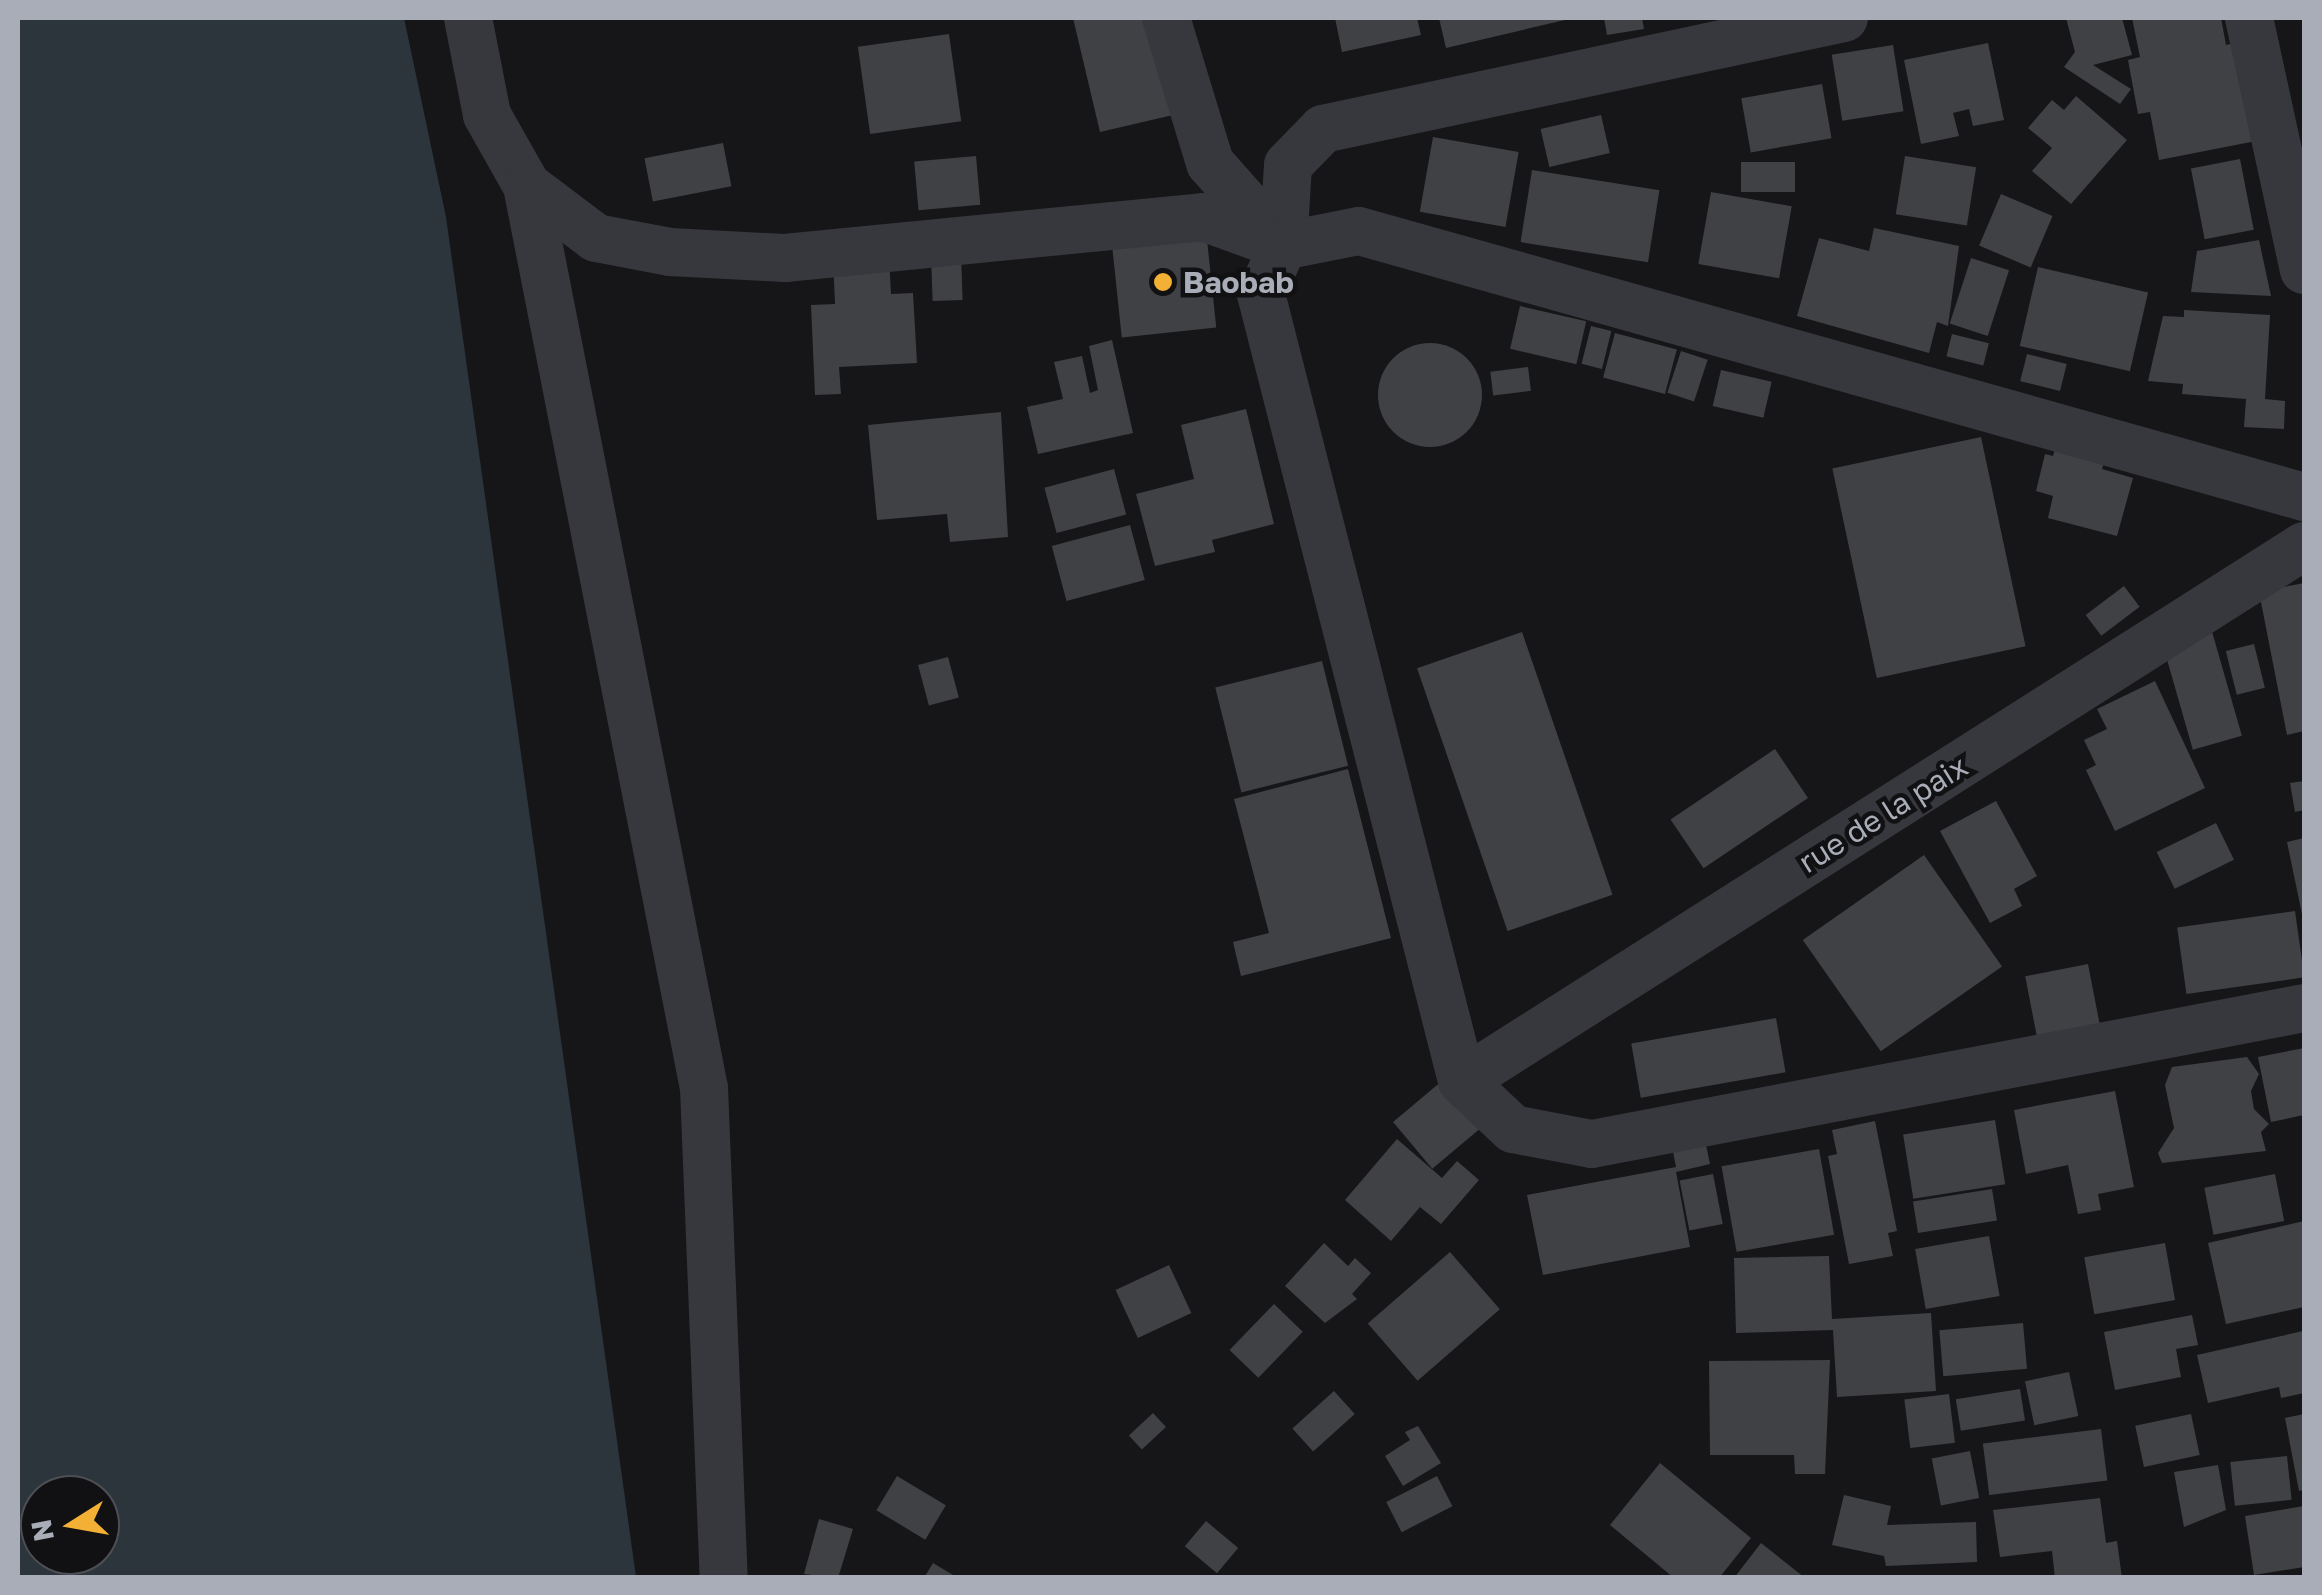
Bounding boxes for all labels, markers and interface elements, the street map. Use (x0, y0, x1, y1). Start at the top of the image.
place label: Baobab (1183, 264, 1294, 300)
marker: Baobab (1152, 271, 1174, 293)
street label: rue de la paix (1792, 748, 1974, 880)
north arrow (20, 1475, 120, 1575)
text: N (24, 1517, 60, 1544)

